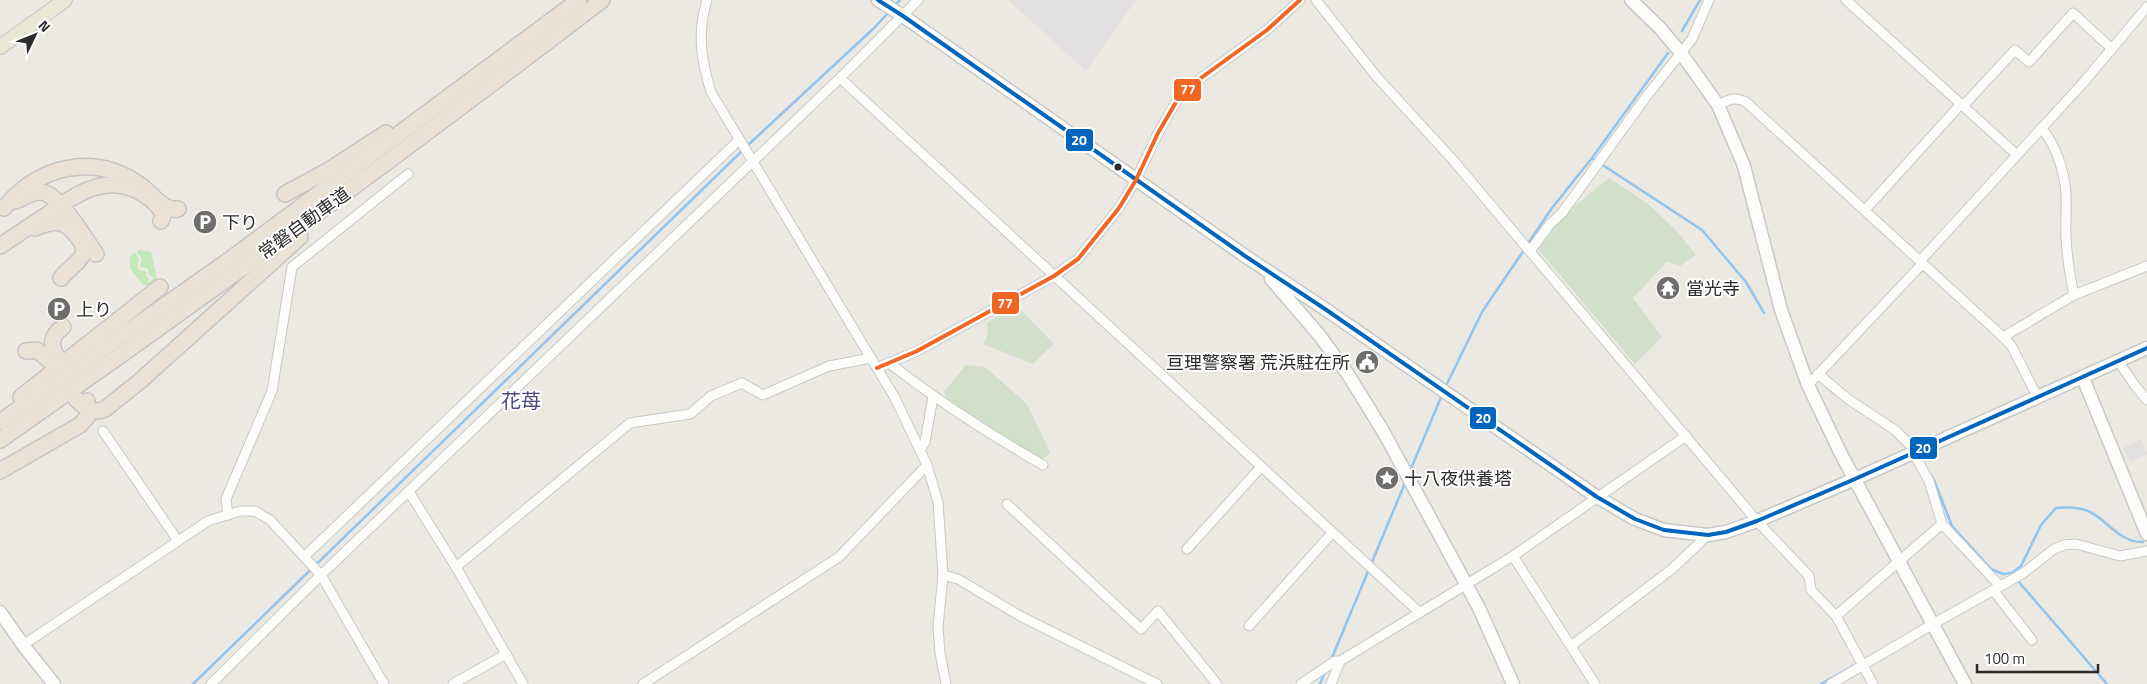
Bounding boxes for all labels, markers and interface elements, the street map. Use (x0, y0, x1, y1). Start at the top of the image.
north arrow (10, 10, 60, 60)
text: N (34, 15, 56, 37)
line badge: 77 (1173, 78, 1202, 102)
text: 77 (1180, 78, 1196, 99)
line badge: 20 (1065, 128, 1094, 152)
text: 20 (1071, 129, 1087, 150)
unlabelled marker (1113, 162, 1123, 172)
street label: 常磐自動車道 (252, 180, 356, 266)
parking icon: 下り (192, 209, 218, 235)
place label: 下り (222, 209, 258, 236)
temple icon: 當光寺 (1655, 275, 1681, 301)
place label: 當光寺 (1686, 275, 1740, 302)
line badge: 77 (991, 291, 1020, 315)
text: 77 (997, 292, 1013, 313)
parking icon: 上り (46, 296, 72, 322)
place label: 上り (76, 296, 112, 323)
place label: 亘理警察署 荒浜駐在所 (1166, 349, 1350, 376)
public building icon: 亘理警察署 荒浜駐在所 (1354, 349, 1380, 375)
district label: 花苺 (501, 385, 541, 416)
line badge: 20 (1469, 406, 1497, 430)
text: 20 (1475, 407, 1491, 428)
line badge: 20 (1909, 436, 1938, 460)
text: 20 (1915, 437, 1931, 458)
place icon: 十八夜供養塔 (1374, 465, 1400, 491)
place label: 十八夜供養塔 (1404, 465, 1512, 492)
scale bar (1977, 642, 2098, 674)
text: 100 m (1984, 647, 2025, 670)

